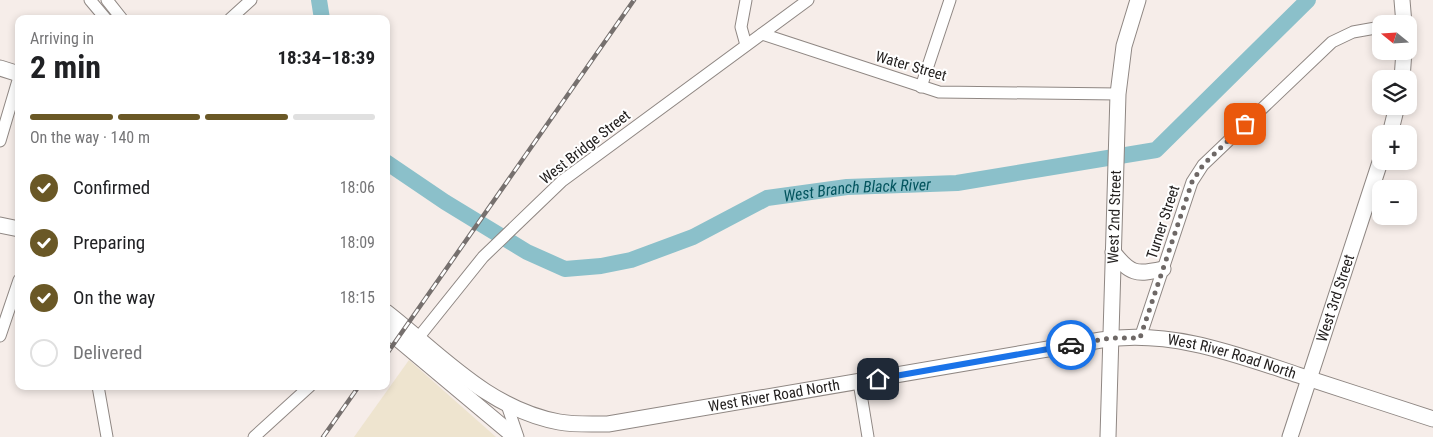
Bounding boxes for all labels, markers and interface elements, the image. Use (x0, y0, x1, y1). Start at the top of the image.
north arrow (1372, 15, 1418, 60)
map controls (1372, 15, 1417, 225)
text: Arriving in (30, 29, 94, 48)
text: 18:34–18:39 (277, 46, 375, 69)
street label: Water Street (873, 47, 949, 85)
text: 2 min (30, 48, 101, 86)
button: layers (1372, 70, 1417, 115)
pin (1224, 103, 1266, 145)
street label: West Bridge Street (536, 106, 634, 188)
icon: bag (1231, 110, 1259, 138)
button: + (1372, 125, 1417, 170)
text: On the way · 140 m (30, 128, 150, 147)
street label: West 2nd Street (1104, 170, 1125, 264)
icon: check (30, 174, 58, 202)
water label: West Branch Black River (782, 175, 932, 206)
text: Confirmed (73, 176, 150, 199)
text: 18:06 (340, 178, 375, 197)
button: − (1372, 180, 1417, 225)
street label: Turner Street (1143, 183, 1183, 261)
icon: check (30, 229, 58, 257)
text: Preparing (73, 231, 145, 254)
text: 18:09 (340, 233, 375, 252)
street label: West 3rd Street (1313, 252, 1358, 344)
icon: check (30, 284, 58, 312)
text: On the way (73, 286, 155, 309)
text: 18:15 (340, 288, 375, 307)
courier (1046, 320, 1096, 370)
street label: West River Road North (1166, 330, 1299, 383)
icon: car (1057, 331, 1085, 359)
text: Delivered (73, 341, 142, 364)
pin (857, 358, 899, 400)
icon: home (864, 365, 892, 393)
street label: West River Road North (707, 376, 841, 416)

